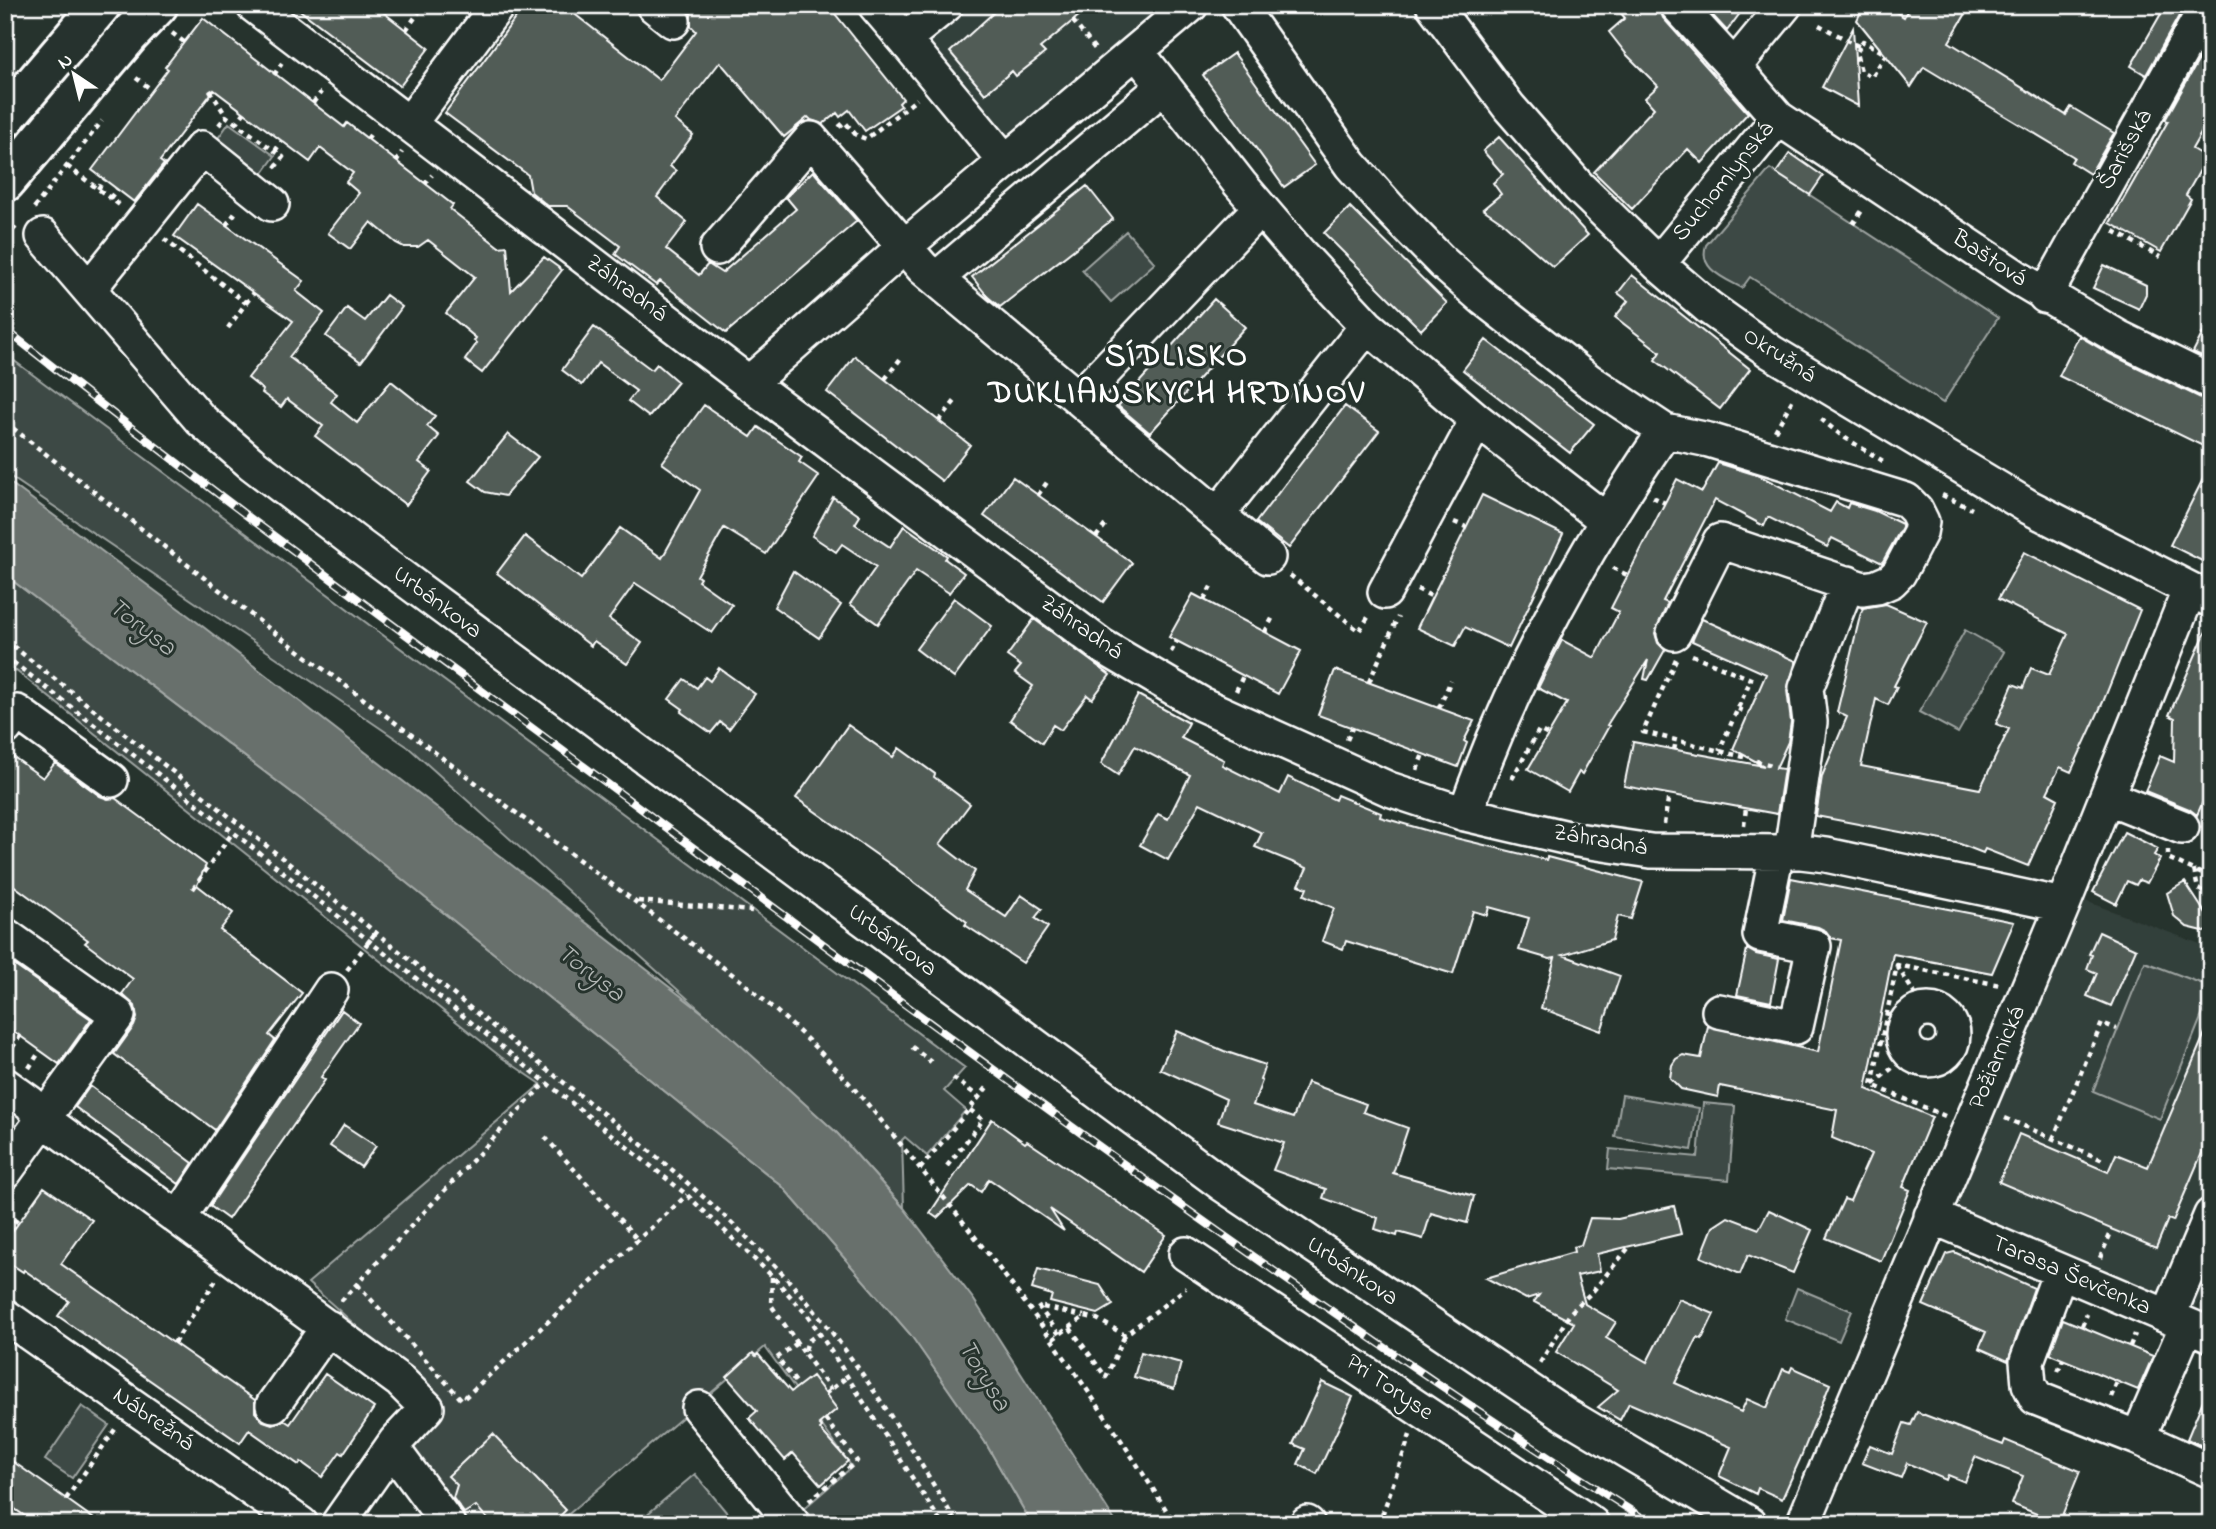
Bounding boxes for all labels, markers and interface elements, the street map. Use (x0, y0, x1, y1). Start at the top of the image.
north arrow (38, 38, 108, 108)
text: N (53, 47, 79, 77)
street label: Šarišská (2090, 103, 2162, 197)
street label: Suchomlynská (1664, 114, 1784, 250)
street label: Baštová (1944, 221, 2033, 296)
street label: Záhradná (578, 246, 674, 332)
street label: Okružná (1735, 319, 1823, 393)
district label: SÍDLISKO DUKLIANSKYCH HRDINOV (986, 334, 1366, 418)
street label: Urbánkova (385, 558, 489, 648)
street label: Záhradná (1032, 586, 1130, 670)
water label: Torysa (99, 589, 184, 667)
street label: Záhradná (1550, 816, 1650, 866)
street label: Urbánkova (840, 896, 944, 986)
water label: Torysa (548, 935, 633, 1013)
street label: Požiarnická (1961, 1001, 2035, 1115)
street label: Tarasa Ševčenka (1986, 1227, 2156, 1325)
street label: Urbánkova (1299, 1228, 1405, 1316)
water label: Torysa (947, 1333, 1020, 1420)
street label: Pri Toryse (1338, 1346, 1440, 1431)
street label: Nábrežná (105, 1379, 201, 1461)

